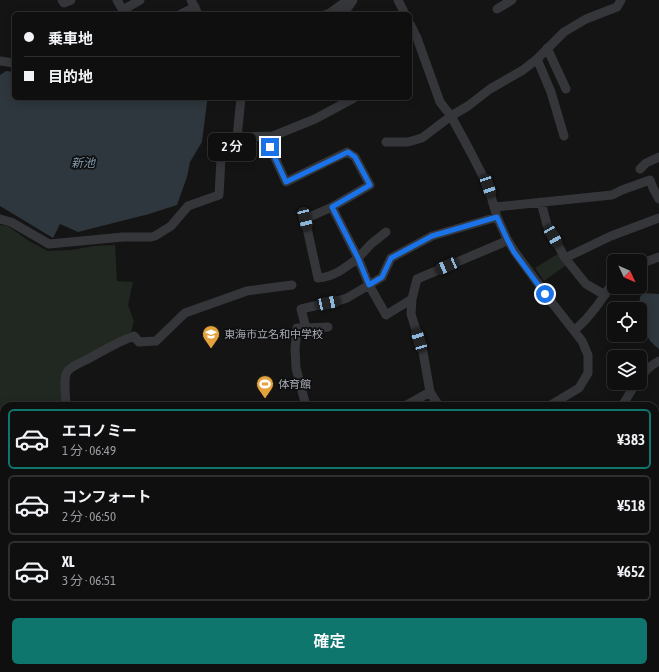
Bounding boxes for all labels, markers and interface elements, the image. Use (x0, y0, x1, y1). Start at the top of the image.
text: 乗車地 (48, 30, 93, 47)
text: 目的地 (48, 68, 93, 85)
callout: 2 分 (208, 133, 256, 161)
route end (261, 138, 279, 156)
text: 2 分 (222, 139, 242, 154)
water label: 新池 (71, 156, 96, 170)
car (478, 173, 498, 199)
car (296, 206, 314, 232)
car (542, 223, 564, 249)
north arrow (607, 254, 647, 294)
map controls (607, 254, 647, 390)
car (434, 256, 460, 276)
route start (536, 285, 554, 303)
car (315, 295, 341, 311)
button: locate (607, 302, 647, 342)
school or university icon: 東海市立名和中学校 (201, 324, 221, 349)
car (410, 327, 428, 353)
place label: 東海市立名和中学校 (224, 328, 323, 340)
button: layers (607, 350, 647, 390)
sports icon: 体育館 (255, 374, 275, 399)
place label: 体育館 (278, 378, 311, 390)
icon: car (14, 421, 50, 457)
text: エコノミー (62, 422, 137, 439)
text: ¥383 (617, 431, 645, 448)
text: 1 分 · 06:49 (62, 443, 116, 458)
icon: car (14, 487, 50, 523)
text: コンフォート (62, 488, 152, 505)
text: ¥518 (617, 497, 645, 514)
text: 2 分 · 06:50 (62, 509, 116, 524)
icon: car (14, 553, 50, 589)
text: XL (62, 553, 75, 570)
text: ¥652 (617, 563, 645, 580)
text: 3 分 · 06:51 (62, 573, 116, 588)
button: 確定 (12, 618, 647, 664)

